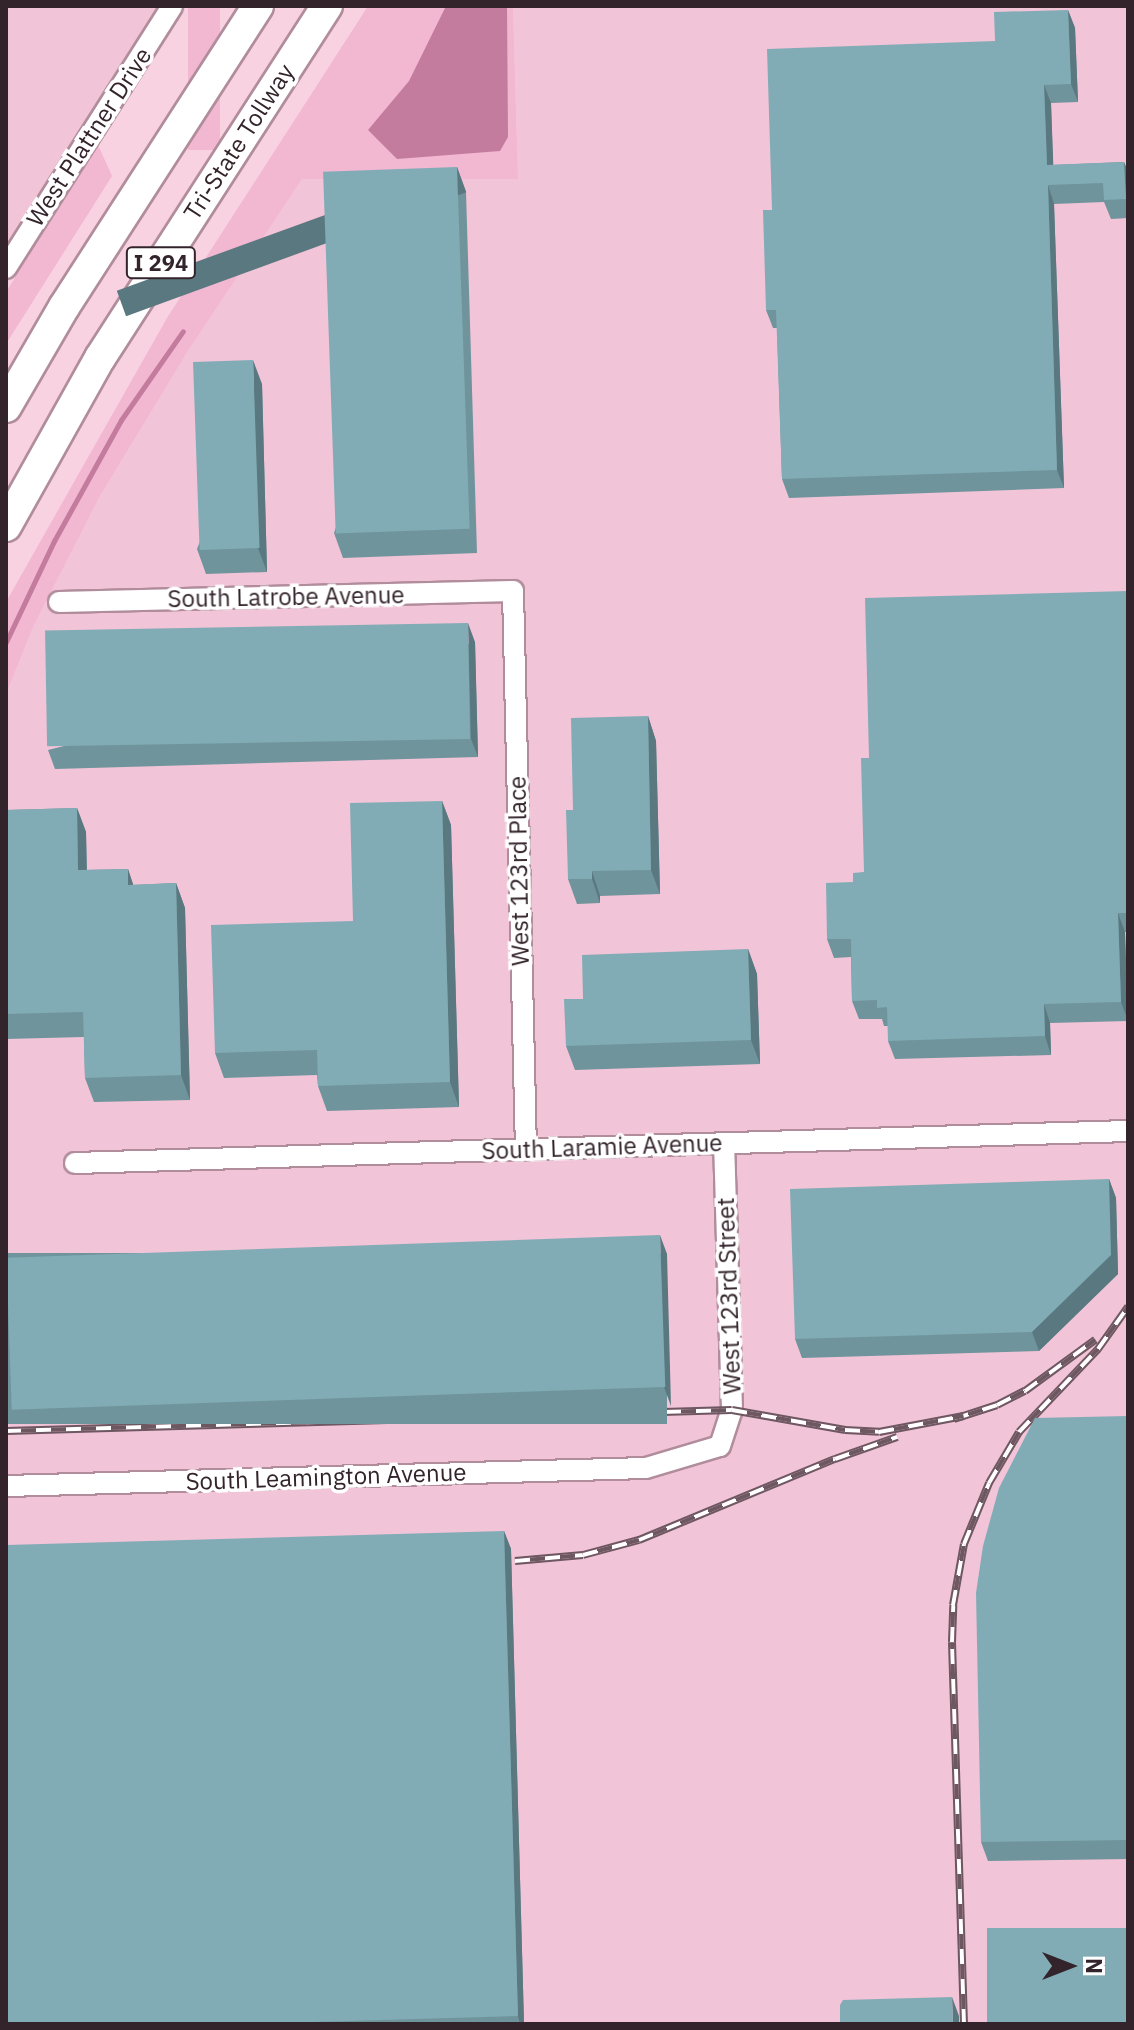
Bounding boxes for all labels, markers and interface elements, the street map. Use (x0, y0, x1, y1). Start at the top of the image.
street label: West Plattner Drive (20, 42, 158, 232)
street label: Tri-State Tollway (178, 59, 300, 225)
road number: I 294 (125, 245, 197, 281)
street label: South Latrobe Avenue (167, 581, 405, 613)
street label: West 123rd Place (503, 776, 535, 966)
street label: South Laramie Avenue (481, 1128, 723, 1166)
street label: West 123rd Street (711, 1197, 747, 1395)
street label: South Leamington Avenue (185, 1458, 467, 1496)
north arrow (1030, 1926, 1110, 2006)
text: N (1080, 1958, 1109, 1974)

